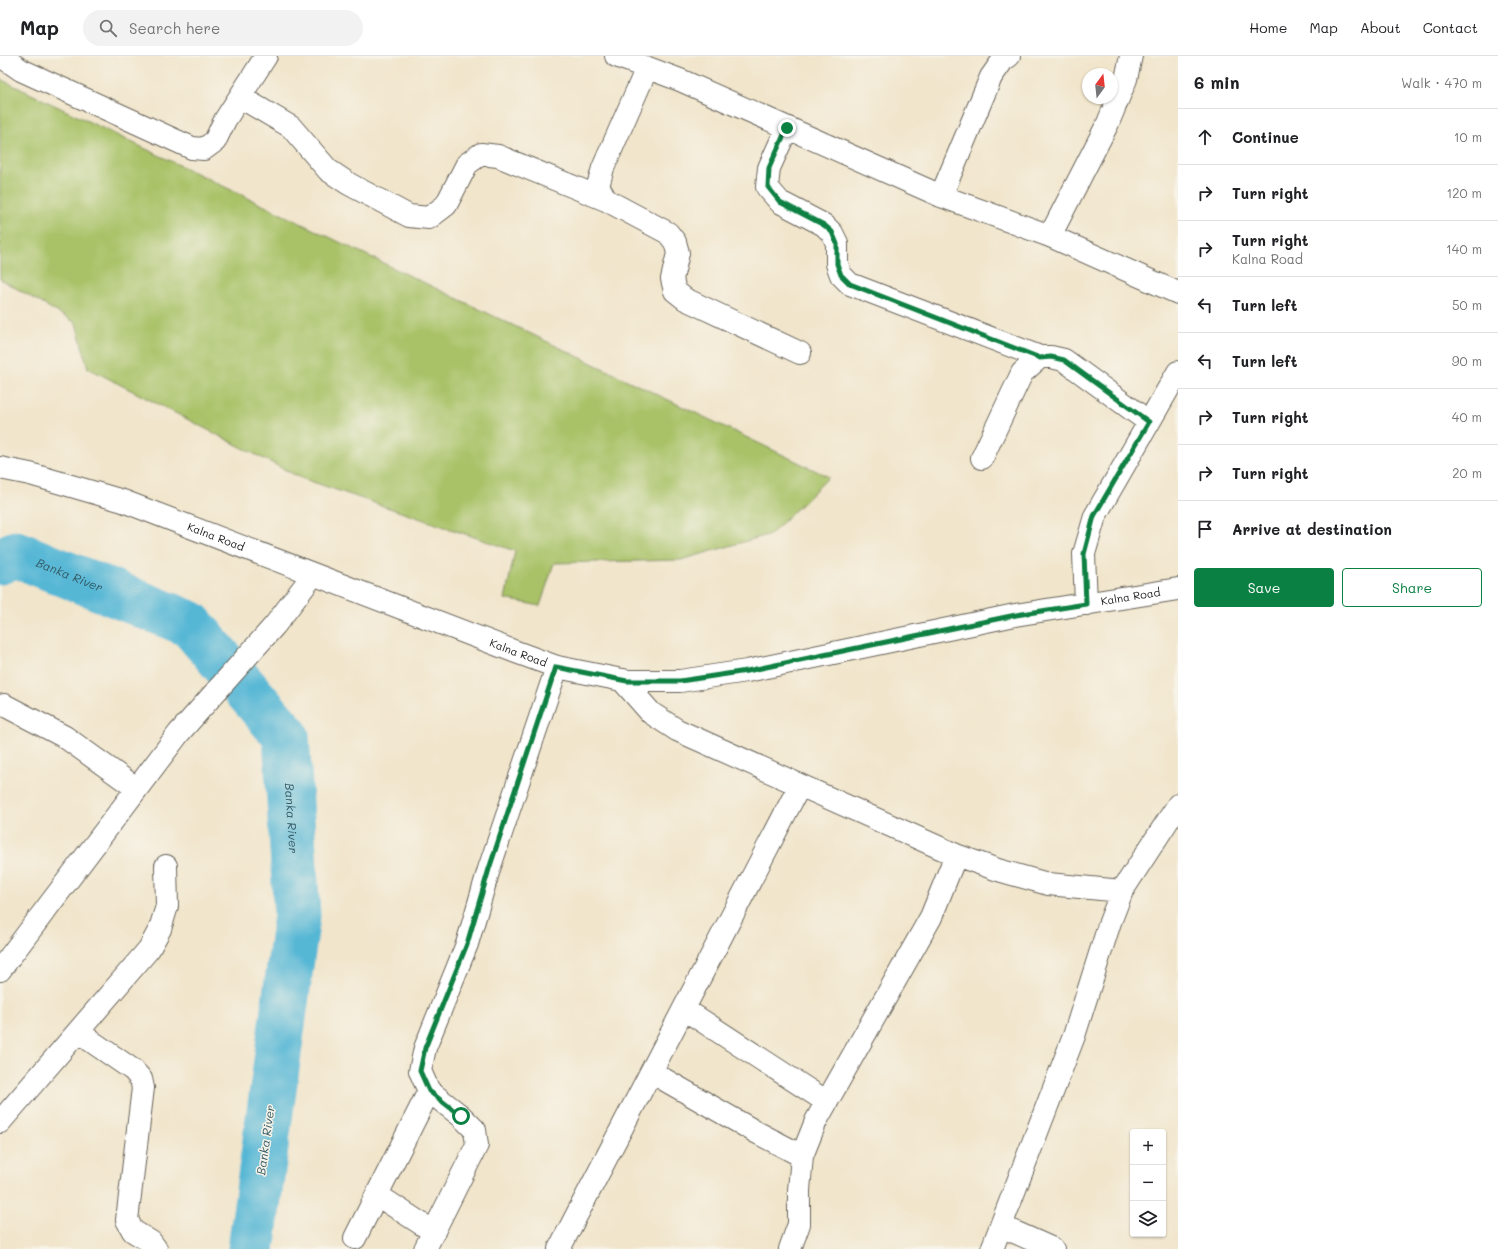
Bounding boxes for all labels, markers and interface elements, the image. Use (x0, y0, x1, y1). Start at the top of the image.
search box (83, 10, 363, 46)
text: Map (20, 15, 59, 40)
icon: search (97, 17, 119, 39)
text: Search here (129, 18, 220, 38)
text: Home (1249, 18, 1287, 37)
text: Map (1309, 18, 1338, 37)
text: About (1360, 18, 1401, 37)
text: Contact (1423, 18, 1478, 37)
north arrow (1082, 68, 1118, 104)
text: 6 min (1194, 71, 1239, 93)
text: Walk · 470 m (1401, 74, 1482, 91)
route end (778, 119, 796, 137)
icon: ahead (1194, 126, 1216, 148)
text: Continue (1232, 127, 1299, 147)
text: 10 m (1454, 128, 1482, 145)
icon: right (1194, 182, 1216, 204)
text: Turn right (1232, 183, 1309, 203)
text: 120 m (1446, 184, 1482, 201)
text: Turn right (1232, 230, 1309, 250)
icon: right (1194, 238, 1216, 260)
text: 140 m (1446, 240, 1482, 257)
text: Kalna Road (1232, 250, 1303, 267)
icon: left (1194, 294, 1216, 316)
text: Turn left (1232, 295, 1297, 315)
text: 50 m (1452, 296, 1482, 313)
icon: left (1194, 350, 1216, 372)
text: Turn left (1232, 351, 1297, 371)
text: 90 m (1452, 352, 1482, 369)
icon: right (1194, 406, 1216, 428)
text: Turn right (1232, 407, 1309, 427)
text: 40 m (1452, 408, 1482, 425)
icon: right (1194, 462, 1216, 484)
text: Turn right (1232, 463, 1309, 483)
text: 20 m (1452, 464, 1482, 481)
street label: Kalna Road (185, 518, 247, 554)
icon: arrive (1194, 518, 1216, 540)
text: Arrive at destination (1232, 519, 1392, 539)
water label: Banka River (34, 554, 105, 595)
button: Save (1194, 568, 1334, 607)
button: Share (1342, 568, 1482, 607)
street label: Kalna Road (1100, 584, 1161, 608)
street label: Kalna Road (488, 635, 549, 670)
water label: Banka River (282, 783, 302, 854)
water label: Banka River (252, 1104, 278, 1176)
route start (452, 1107, 470, 1125)
map controls (1130, 1129, 1166, 1237)
button: + (1130, 1129, 1166, 1165)
button: − (1130, 1165, 1166, 1201)
button: layers (1130, 1201, 1166, 1237)

